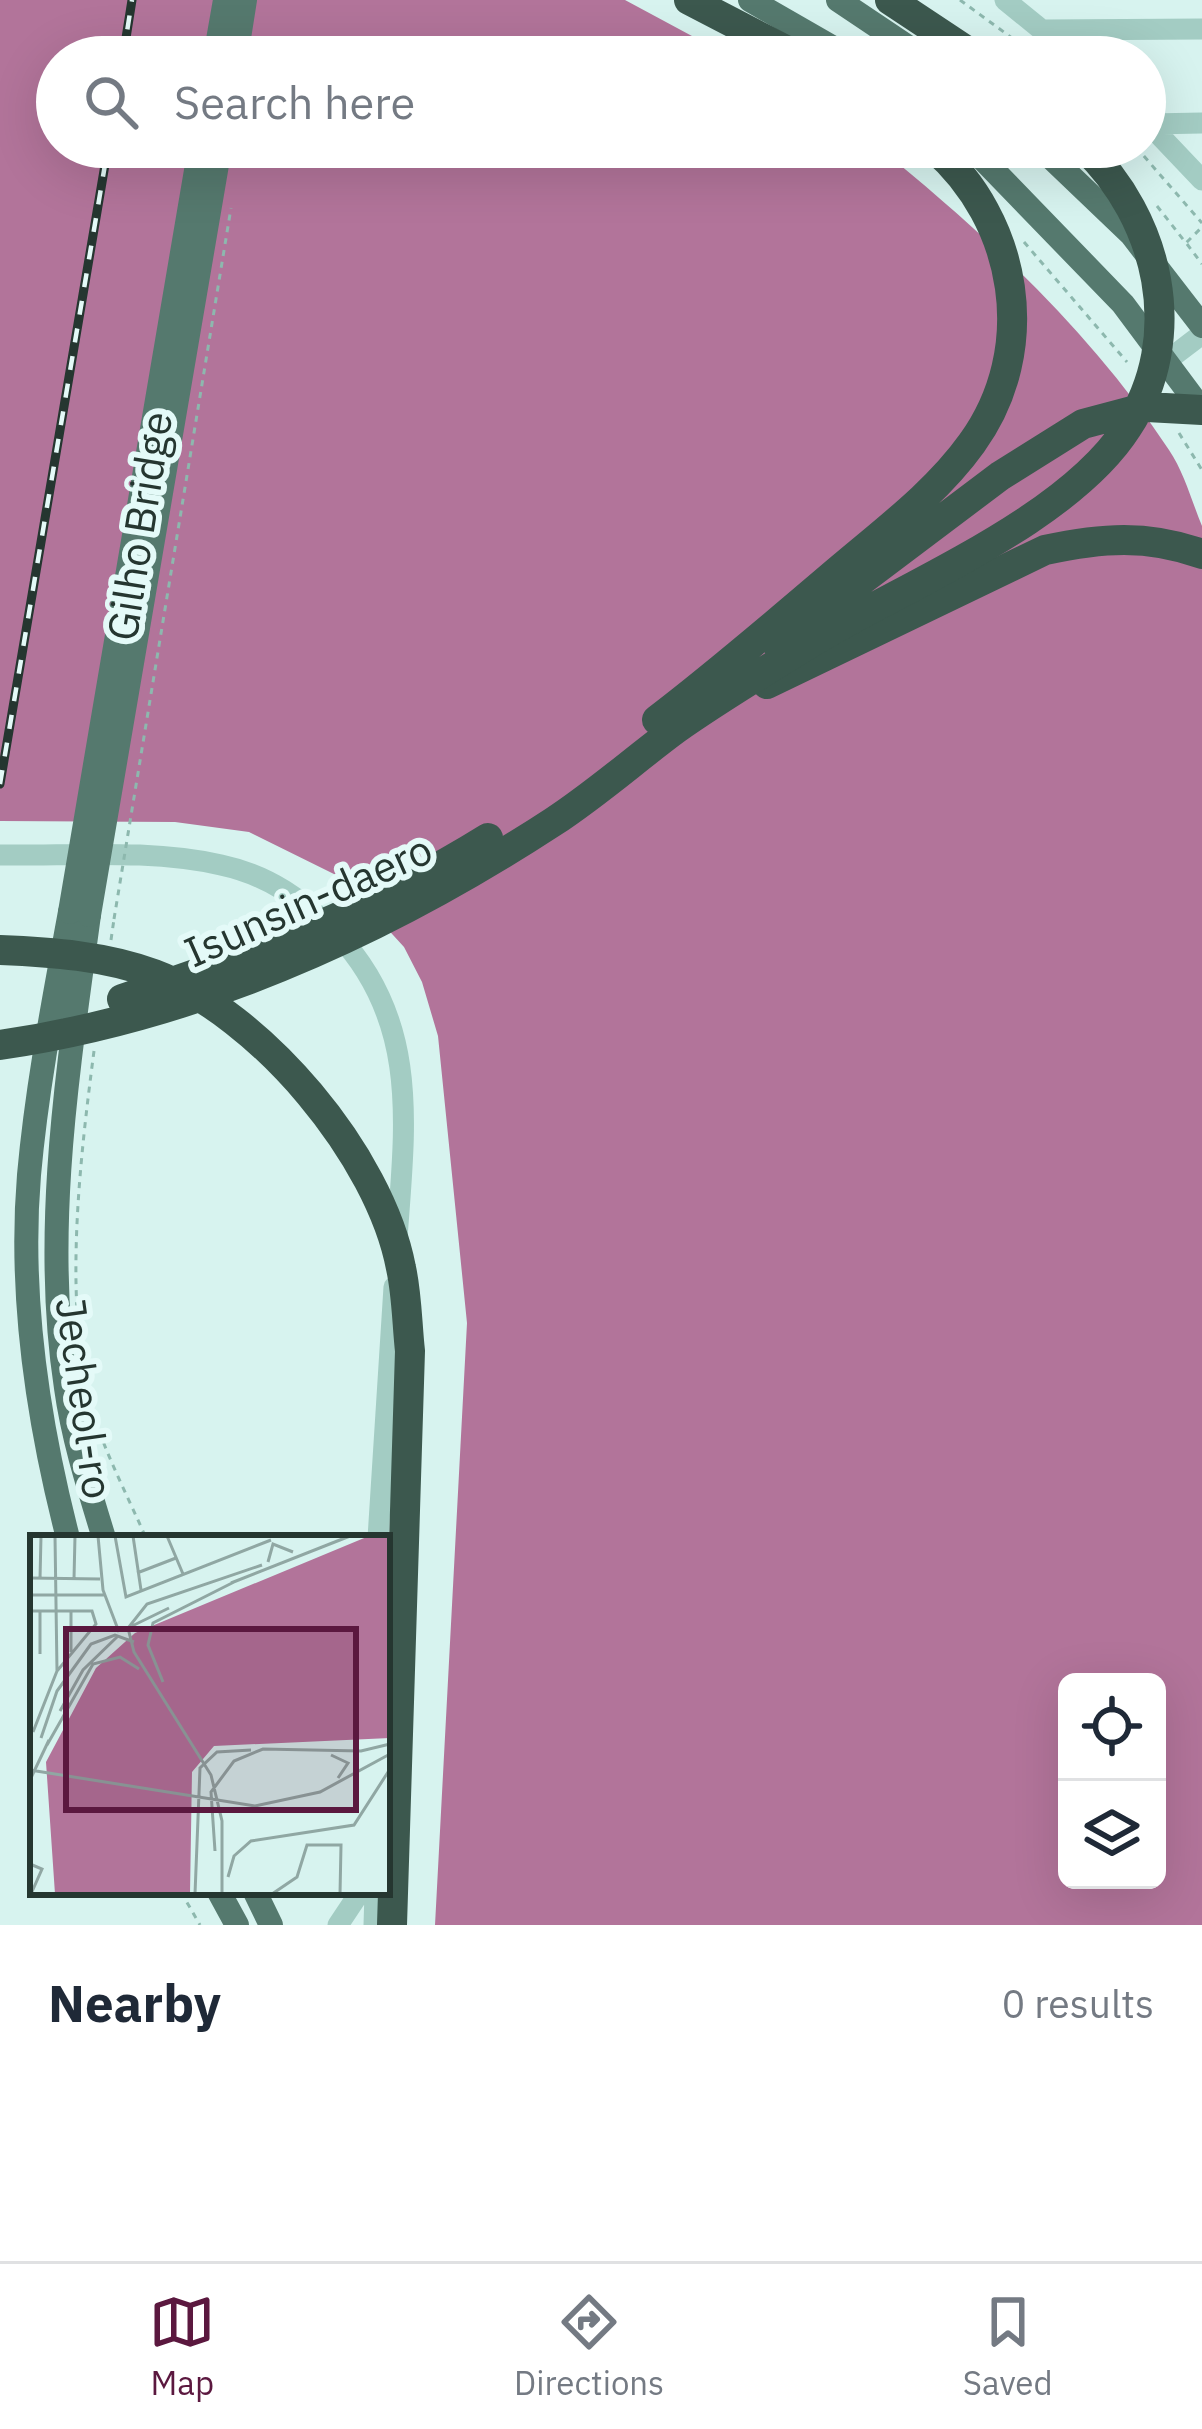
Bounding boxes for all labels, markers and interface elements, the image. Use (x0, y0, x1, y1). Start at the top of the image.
search box (36, 36, 1166, 168)
icon: search (78, 69, 144, 135)
text: Search here (174, 73, 415, 131)
street label: Gilho Bridge (94, 408, 184, 644)
street label: Isunsin-daero (176, 821, 440, 979)
street label: Jecheol-ro (44, 1294, 126, 1502)
inset map (30, 1535, 390, 1895)
map controls (1058, 1673, 1166, 1889)
button: locate (1058, 1673, 1166, 1781)
button: layers (1058, 1781, 1166, 1889)
text: Nearby (48, 1970, 221, 2036)
text: 0 results (1002, 1978, 1154, 2029)
tab: Map (149, 2289, 215, 2404)
tab: Directions (514, 2289, 664, 2404)
tab: Saved (963, 2289, 1053, 2404)

